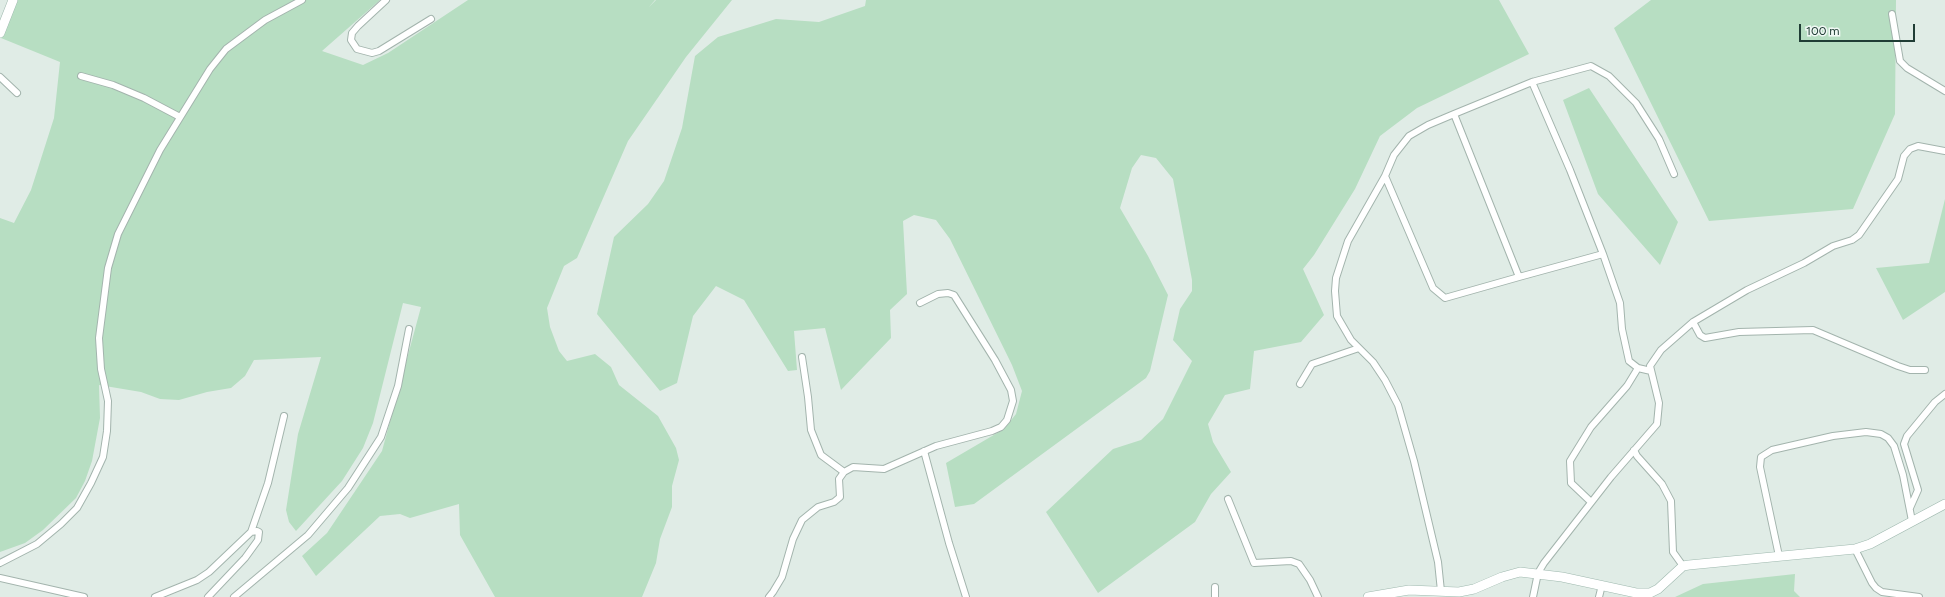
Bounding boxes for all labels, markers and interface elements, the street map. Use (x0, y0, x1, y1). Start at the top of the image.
scale bar (1801, 16, 1917, 42)
text: 100 m (1806, 24, 1840, 38)

